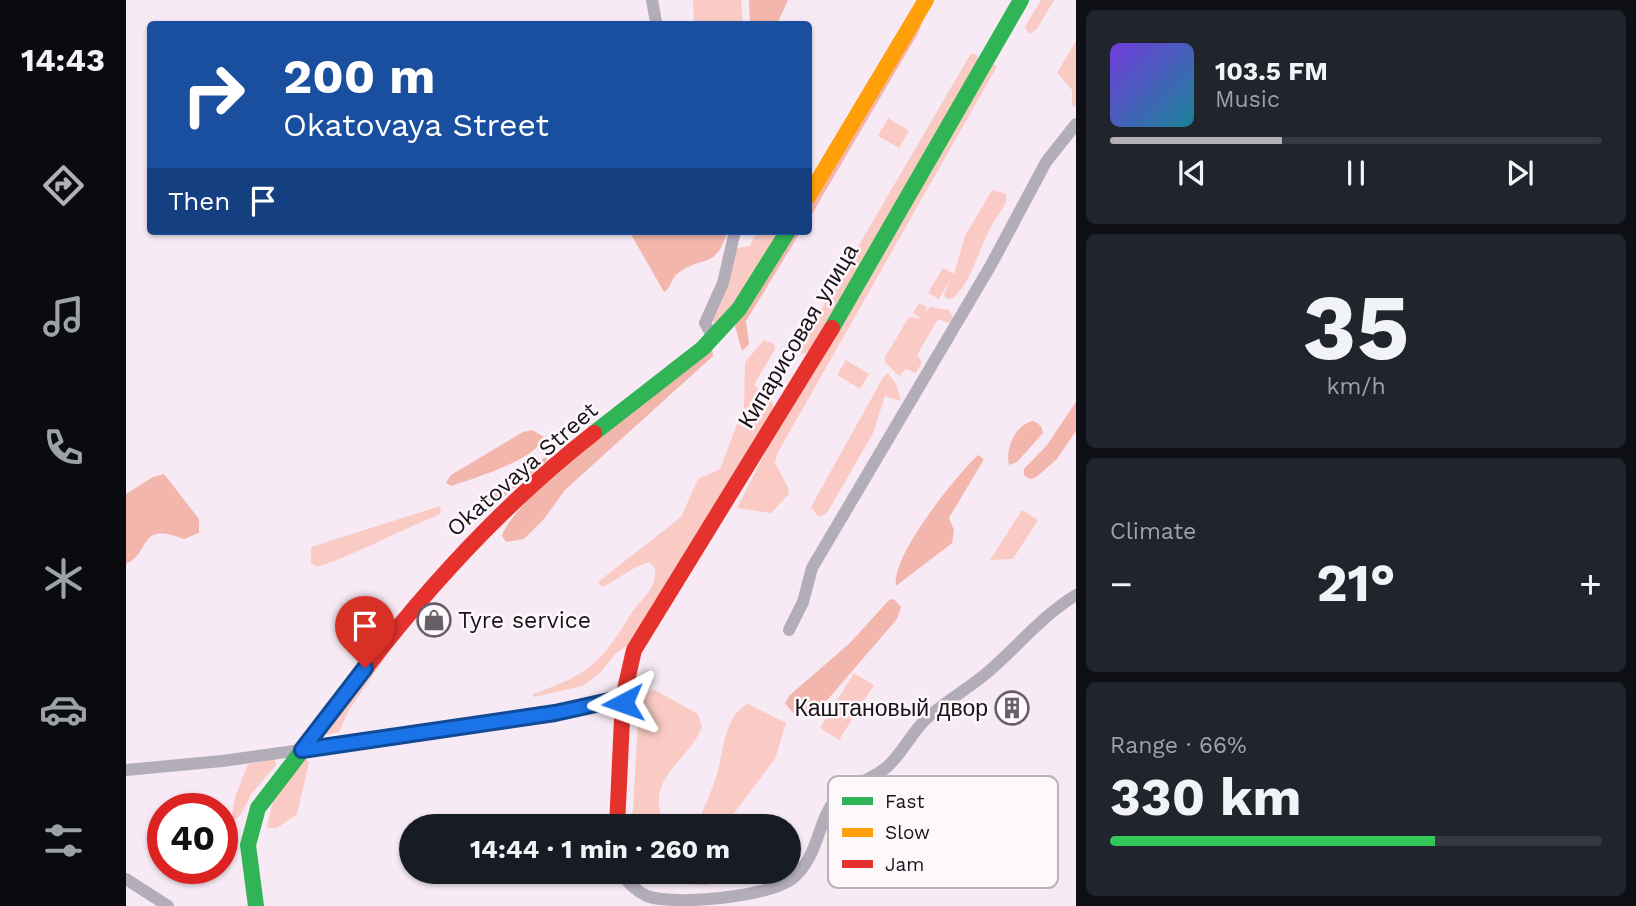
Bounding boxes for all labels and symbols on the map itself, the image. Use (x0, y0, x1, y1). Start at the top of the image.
street label: Кипарисовая улица (733, 239, 864, 433)
street label: Okatovaya Street (441, 396, 604, 542)
pin (335, 596, 395, 668)
shop icon: Tyre service (415, 601, 453, 639)
place label: Tyre service (458, 607, 591, 634)
position arrow (586, 666, 660, 740)
building icon: Каштановый двор (993, 689, 1031, 727)
place label: Каштановый двор (794, 695, 988, 722)
legend (828, 776, 1058, 888)
text: Fast (885, 790, 924, 813)
speed limit sign: 40 (147, 793, 238, 884)
text: Slow (885, 821, 930, 844)
text: Jam (885, 853, 924, 876)

